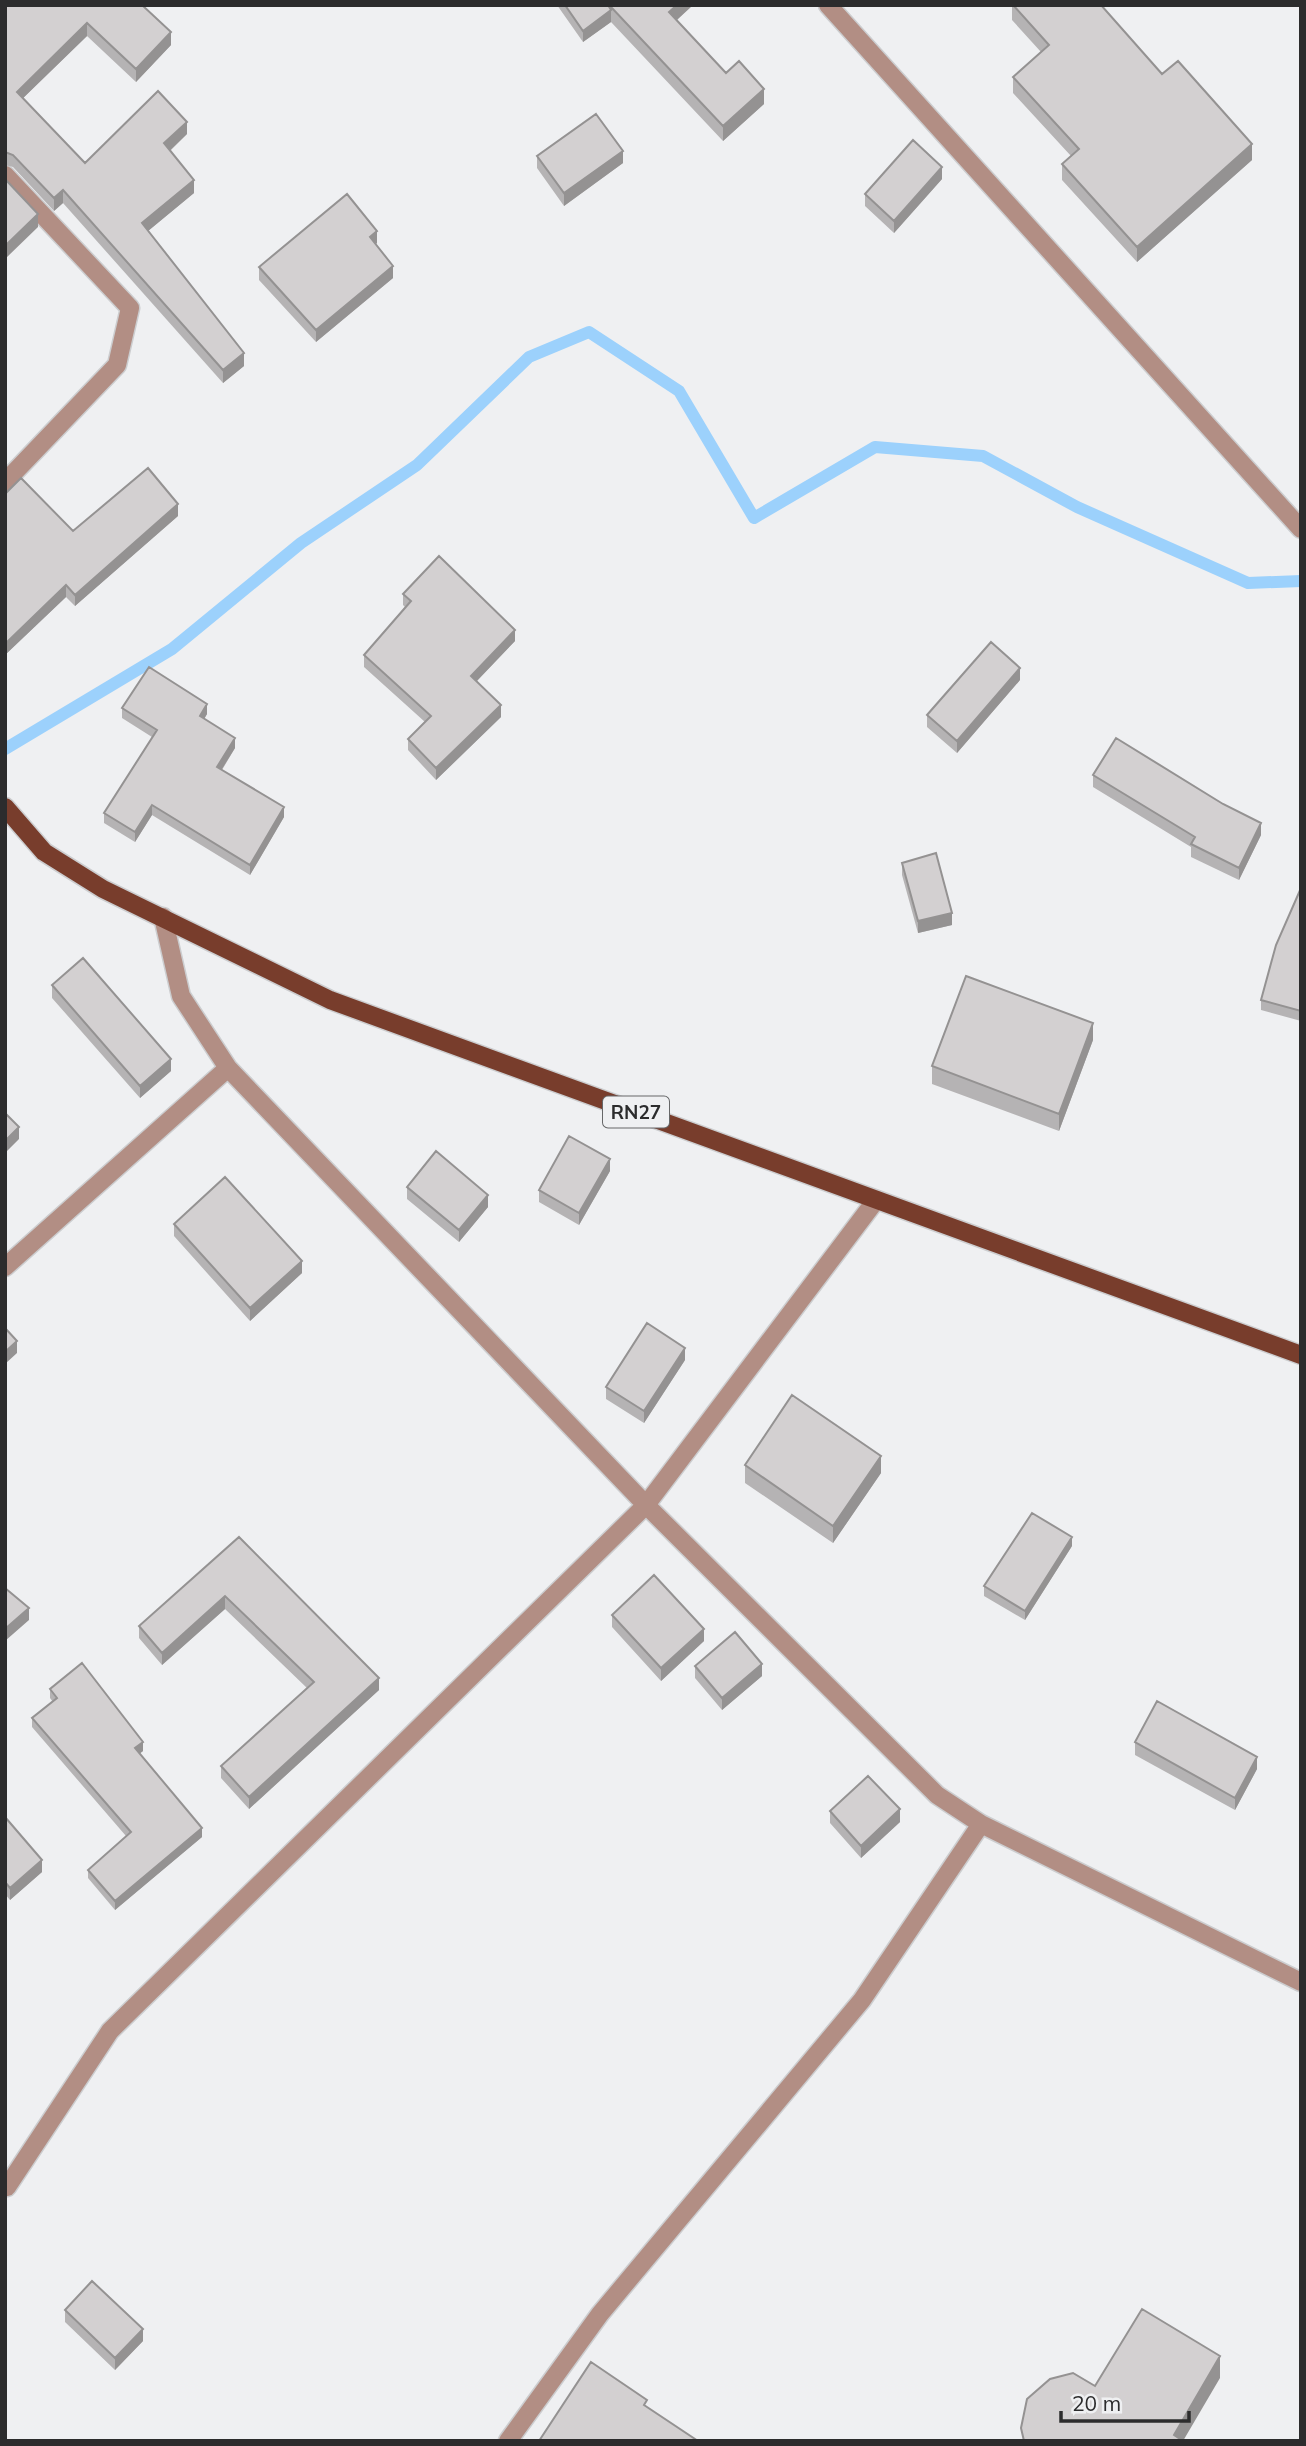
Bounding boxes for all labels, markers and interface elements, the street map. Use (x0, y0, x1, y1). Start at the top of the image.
road number: RN27 (603, 1096, 669, 1128)
scale bar (1061, 2380, 1189, 2424)
text: 20 m (1072, 2390, 1121, 2416)

